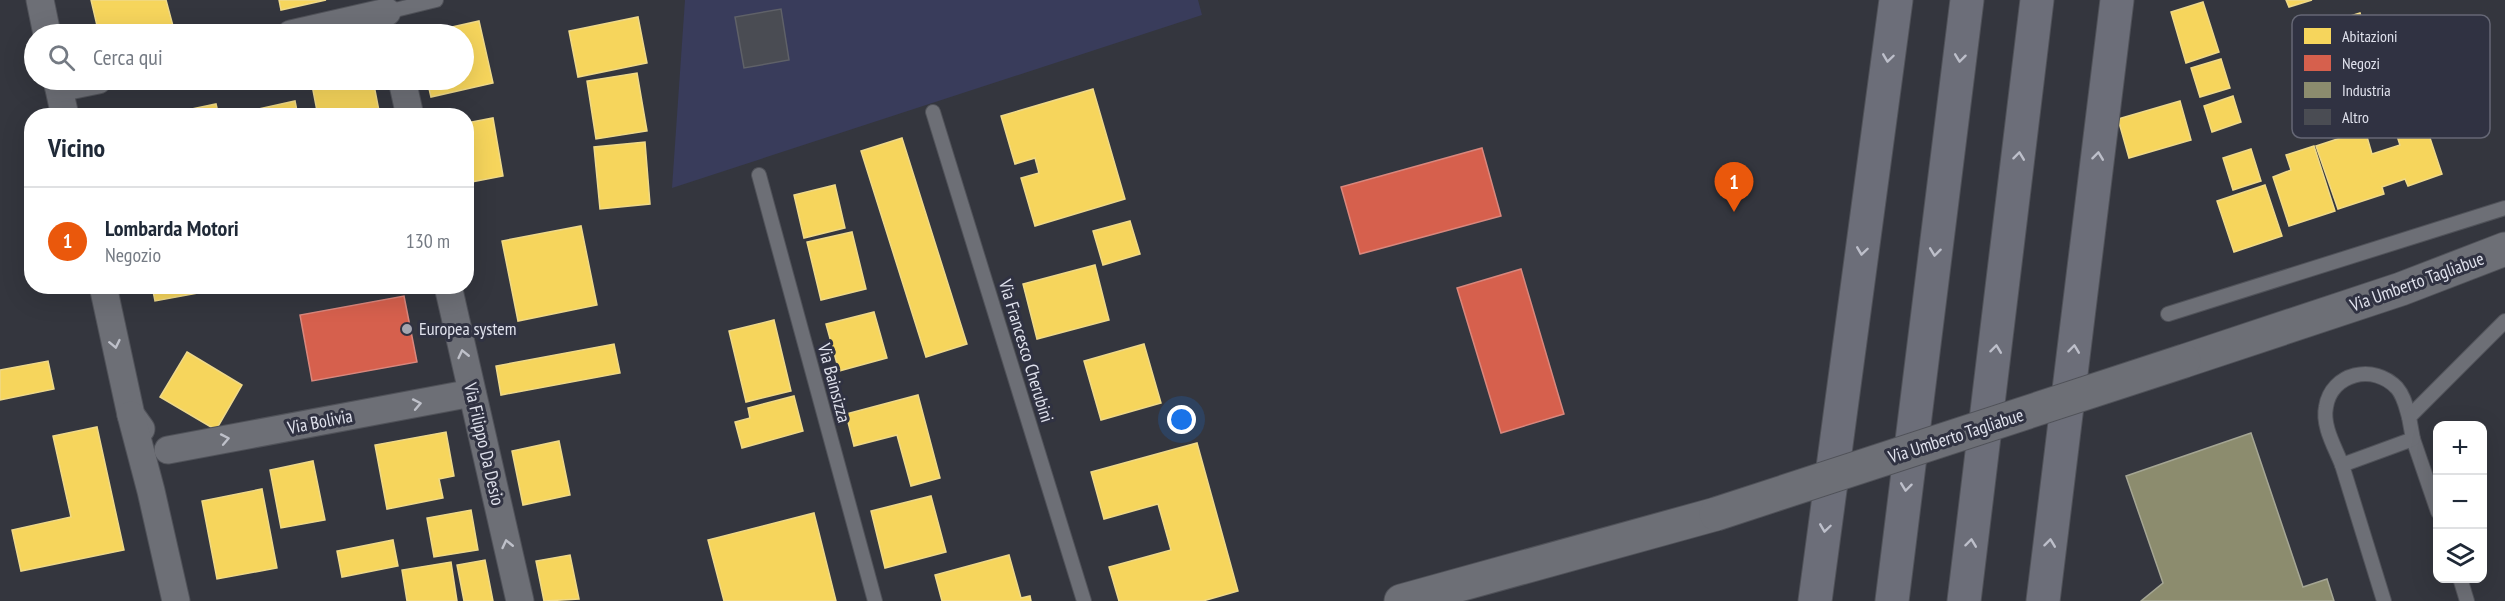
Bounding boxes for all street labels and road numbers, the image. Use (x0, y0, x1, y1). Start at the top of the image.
street label: Via Umberto Tagliabue (2346, 247, 2487, 317)
street label: Via Francesco Cherubini (994, 276, 1059, 425)
street label: Via Bainsizza (813, 340, 856, 425)
street label: Via Filippo Da Desio (459, 379, 510, 508)
street label: Via Umberto Tagliabue (1884, 403, 2026, 469)
street label: Via Bolivia (284, 404, 354, 439)

